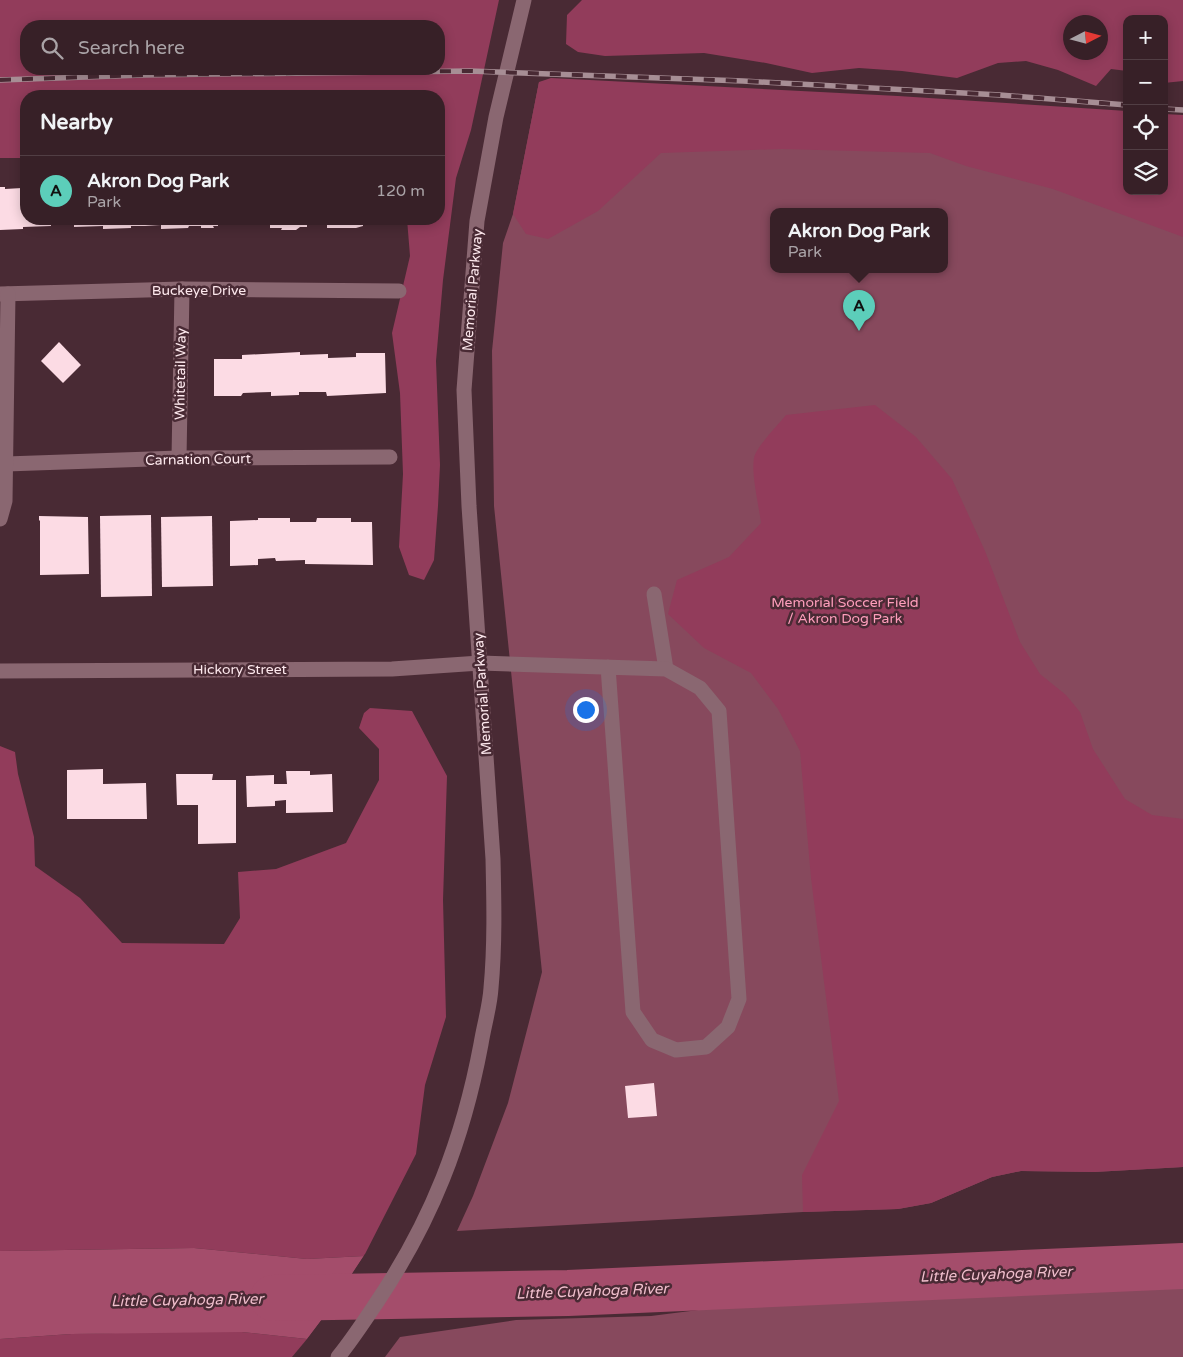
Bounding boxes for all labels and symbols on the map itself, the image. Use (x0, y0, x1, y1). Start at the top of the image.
north arrow (1063, 15, 1108, 60)
street label: Memorial Parkway (459, 228, 486, 352)
street label: Buckeye Drive (152, 282, 246, 299)
pin: A (843, 290, 875, 331)
street label: Whitetail Way (171, 327, 190, 420)
street label: Carnation Court (145, 450, 252, 469)
park label: Memorial Soccer Field / Akron Dog Park (771, 594, 919, 627)
street label: Memorial Parkway (470, 632, 495, 756)
street label: Hickory Street (193, 661, 288, 678)
your location (573, 697, 599, 723)
water label: Little Cuyahoga River (920, 1262, 1075, 1286)
water label: Little Cuyahoga River (516, 1279, 671, 1303)
water label: Little Cuyahoga River (111, 1290, 266, 1310)

